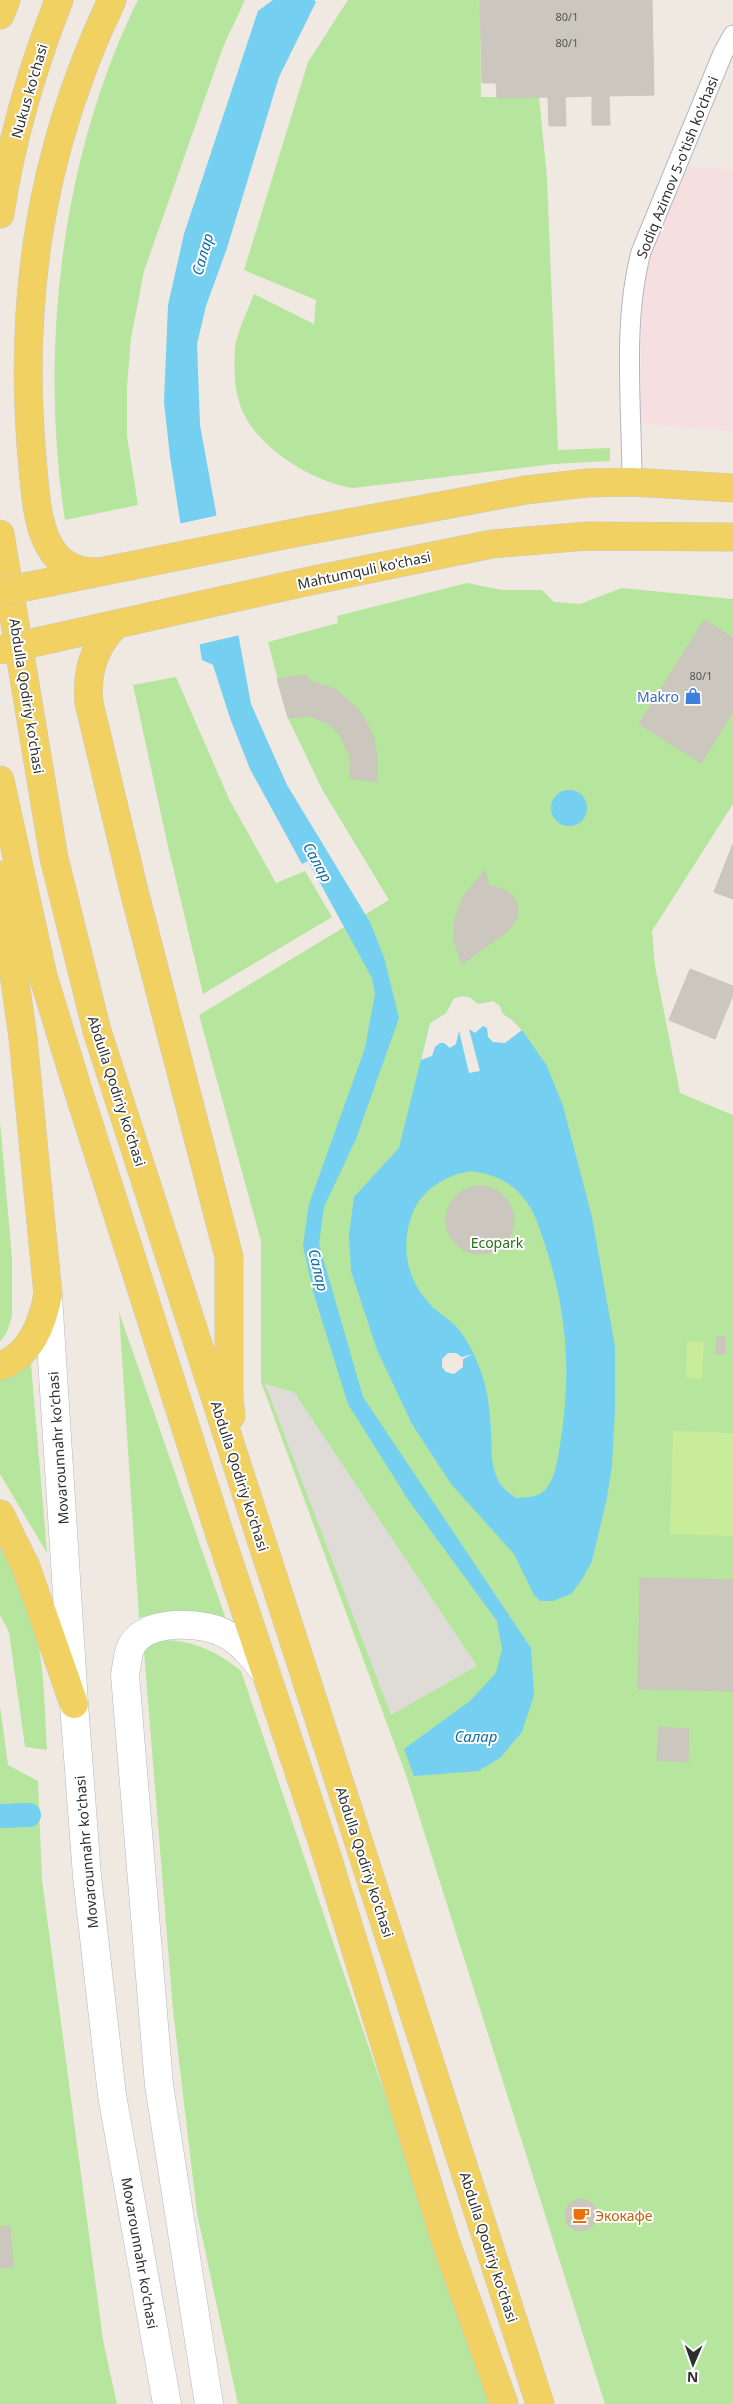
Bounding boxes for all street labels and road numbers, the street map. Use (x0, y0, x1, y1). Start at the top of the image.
street label: Nukus ko'chasi (6, 42, 52, 140)
street label: Sodiq Azimov 5-o'tish ko'chasi (632, 73, 722, 261)
street label: Mahtumquli ko'chasi (296, 547, 432, 593)
street label: Abdulla Qodiriy ko'chasi (5, 617, 49, 775)
street label: Abdulla Qodiriy ko'chasi (84, 1013, 150, 1169)
street label: Movarounnahr ko'chasi (43, 1371, 73, 1525)
street label: Abdulla Qodiriy ko'chasi (207, 1398, 273, 1554)
street label: Movarounnahr ko'chasi (70, 1775, 102, 1929)
street label: Abdulla Qodiriy ko'chasi (332, 1784, 398, 1940)
street label: Abdulla Qodiriy ko'chasi (456, 2169, 522, 2325)
street label: Movarounnahr ko'chasi (117, 2176, 163, 2330)

